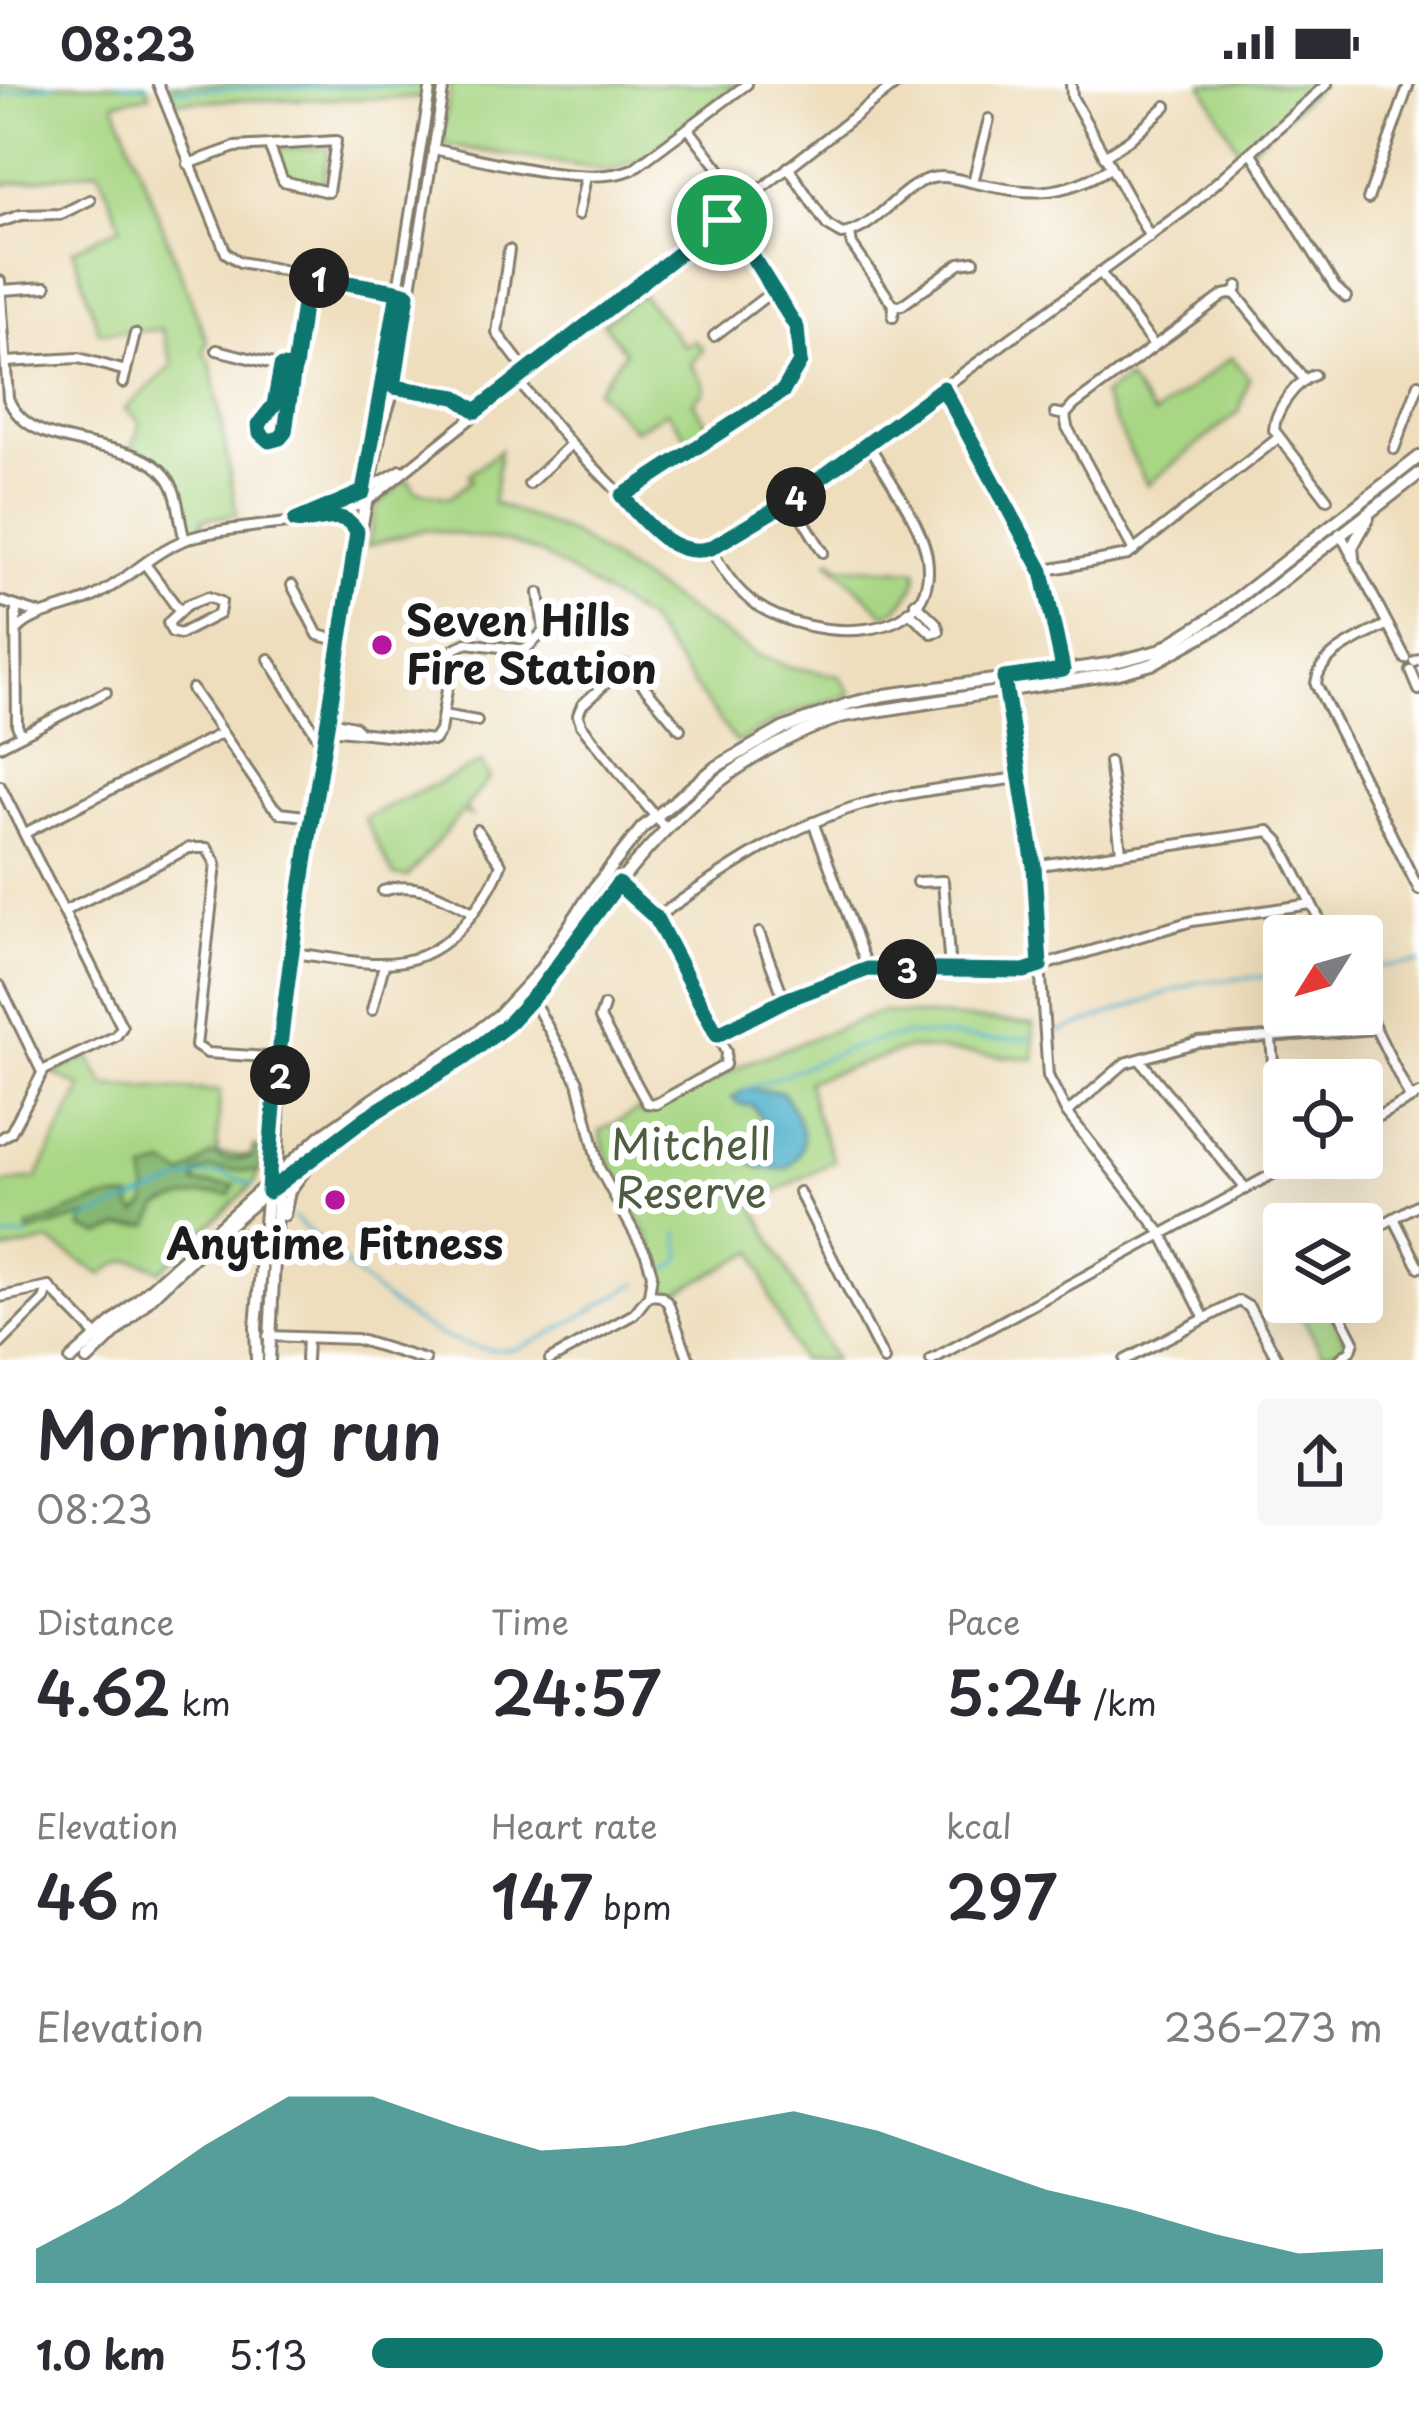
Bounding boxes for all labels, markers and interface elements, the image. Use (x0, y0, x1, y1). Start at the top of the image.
text: 08:23 (60, 8, 195, 76)
pin (671, 169, 773, 271)
icon: arrive (689, 187, 755, 253)
pin: 1 (289, 248, 349, 308)
text: 1 (311, 253, 327, 303)
pin: 4 (766, 467, 826, 527)
text: 4 (785, 472, 807, 522)
place label: Seven Hills Fire Station (406, 587, 657, 698)
marker: Seven Hills Fire Station (369, 632, 395, 658)
north arrow (1263, 915, 1383, 1035)
map controls (1263, 915, 1383, 1323)
pin: 3 (877, 939, 937, 999)
text: 3 (896, 944, 918, 994)
pin: 2 (250, 1045, 310, 1105)
text: 2 (268, 1050, 292, 1100)
button: locate (1263, 1059, 1383, 1179)
park label: Mitchell Reserve (611, 1111, 771, 1222)
marker: Anytime Fitness (322, 1187, 348, 1213)
button: layers (1263, 1203, 1383, 1323)
place label: Anytime Fitness (167, 1210, 503, 1273)
text: Morning run (36, 1383, 442, 1482)
button: share (1257, 1399, 1383, 1525)
text: 08:23 (36, 1478, 153, 1537)
text: Distance (36, 1596, 174, 1646)
text: Time (491, 1596, 569, 1646)
text: Pace (946, 1596, 1020, 1646)
text: 4.62 (36, 1646, 171, 1736)
text: 24:57 (491, 1646, 661, 1736)
text: 5:24 (946, 1646, 1083, 1736)
text: km (171, 1677, 231, 1727)
text: /km (1083, 1677, 1157, 1727)
text: Elevation (36, 1800, 178, 1850)
text: Heart rate (491, 1800, 658, 1850)
text: kcal (946, 1800, 1012, 1850)
text: 46 (36, 1850, 119, 1940)
text: 147 (491, 1850, 593, 1940)
text: 297 (946, 1850, 1057, 1940)
text: m (119, 1881, 160, 1931)
text: bpm (593, 1881, 672, 1931)
text: Elevation (36, 1996, 204, 2055)
text: 236–273 m (1164, 1996, 1383, 2055)
text: 1.0 km (36, 2324, 166, 2383)
text: 5:13 (228, 2324, 308, 2383)

